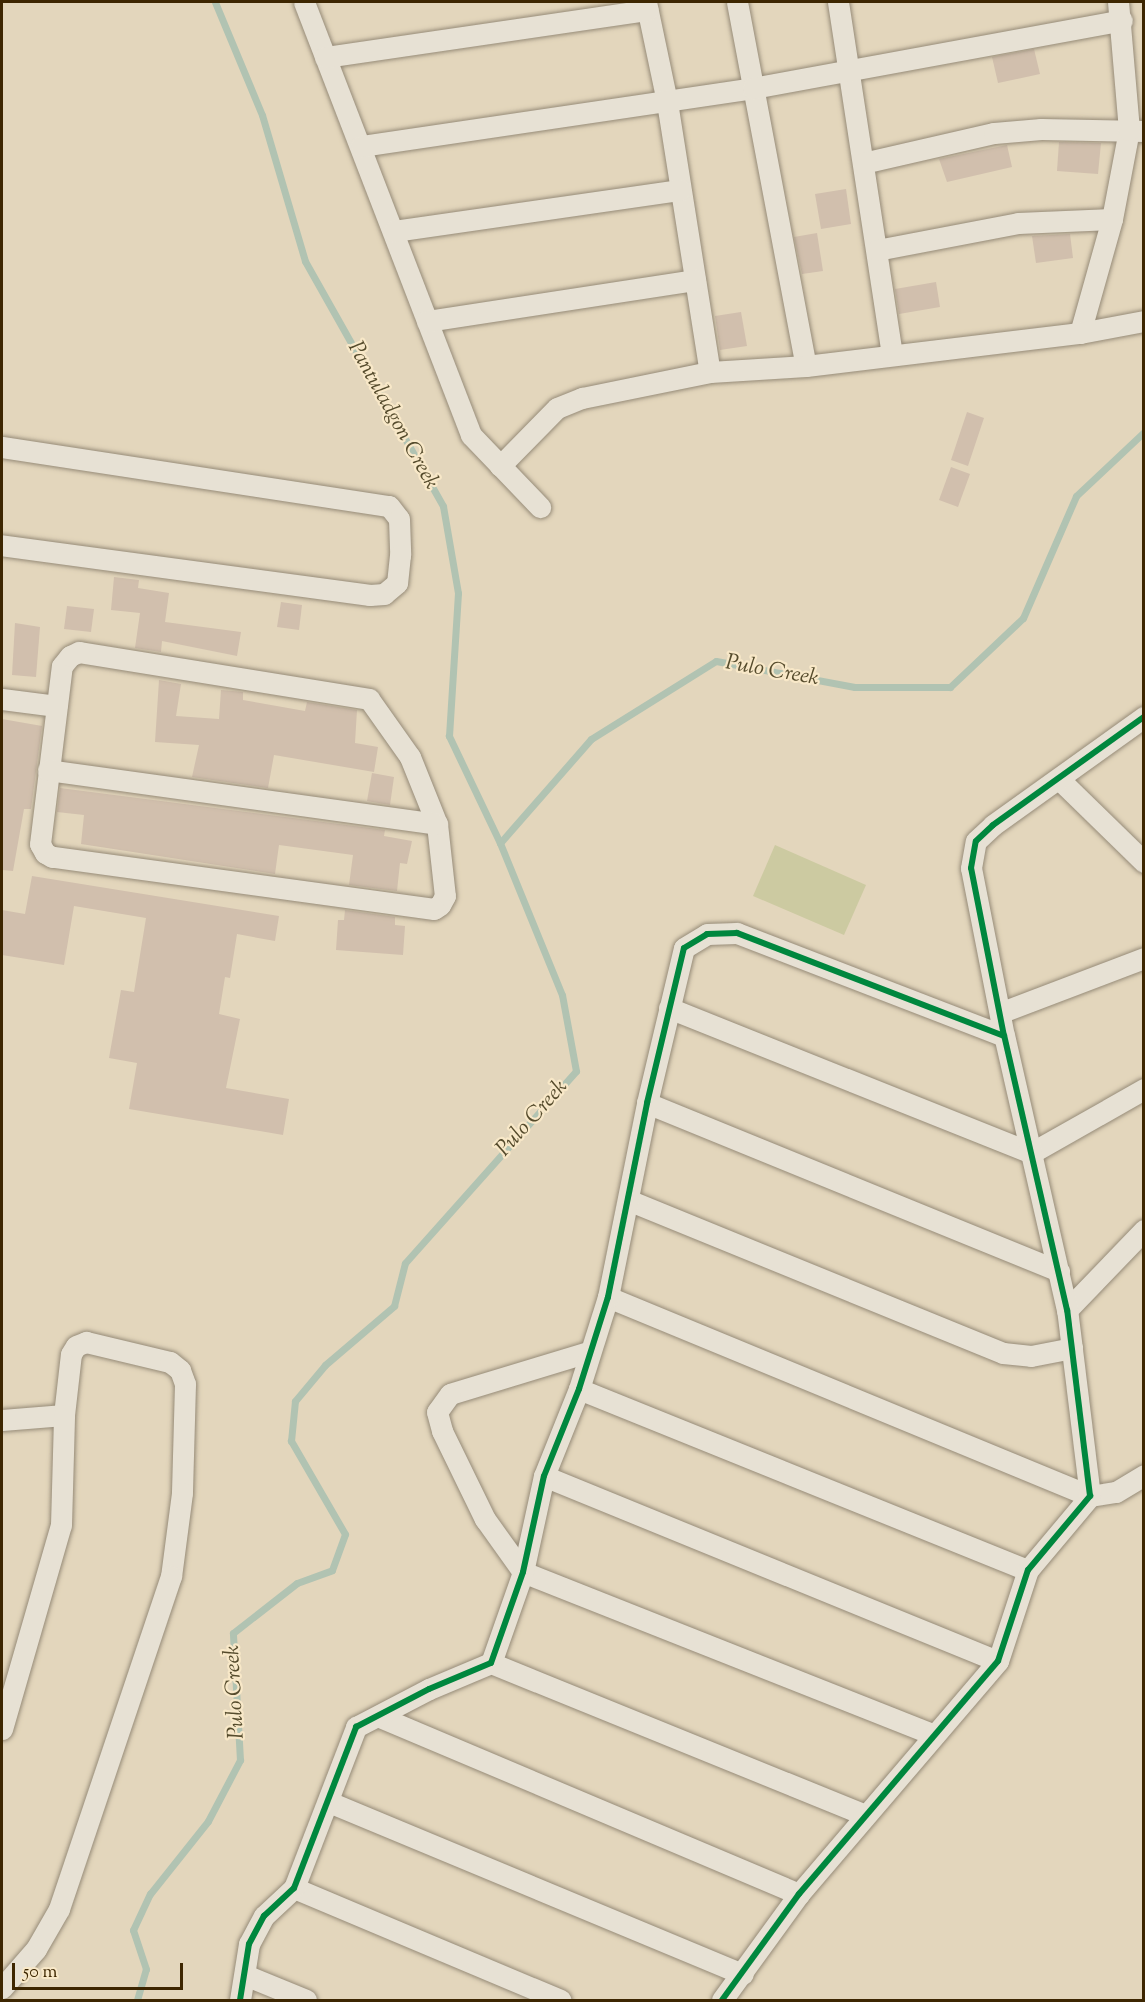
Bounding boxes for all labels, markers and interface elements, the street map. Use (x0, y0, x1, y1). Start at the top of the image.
water label: Pantuladgon Creek (340, 337, 444, 495)
water label: Pulo Creek (723, 651, 821, 693)
water label: Pulo Creek (492, 1075, 574, 1163)
water label: Pulo Creek (220, 1644, 252, 1740)
scale bar (15, 1951, 186, 1989)
text: 50 m (23, 1960, 57, 1986)

